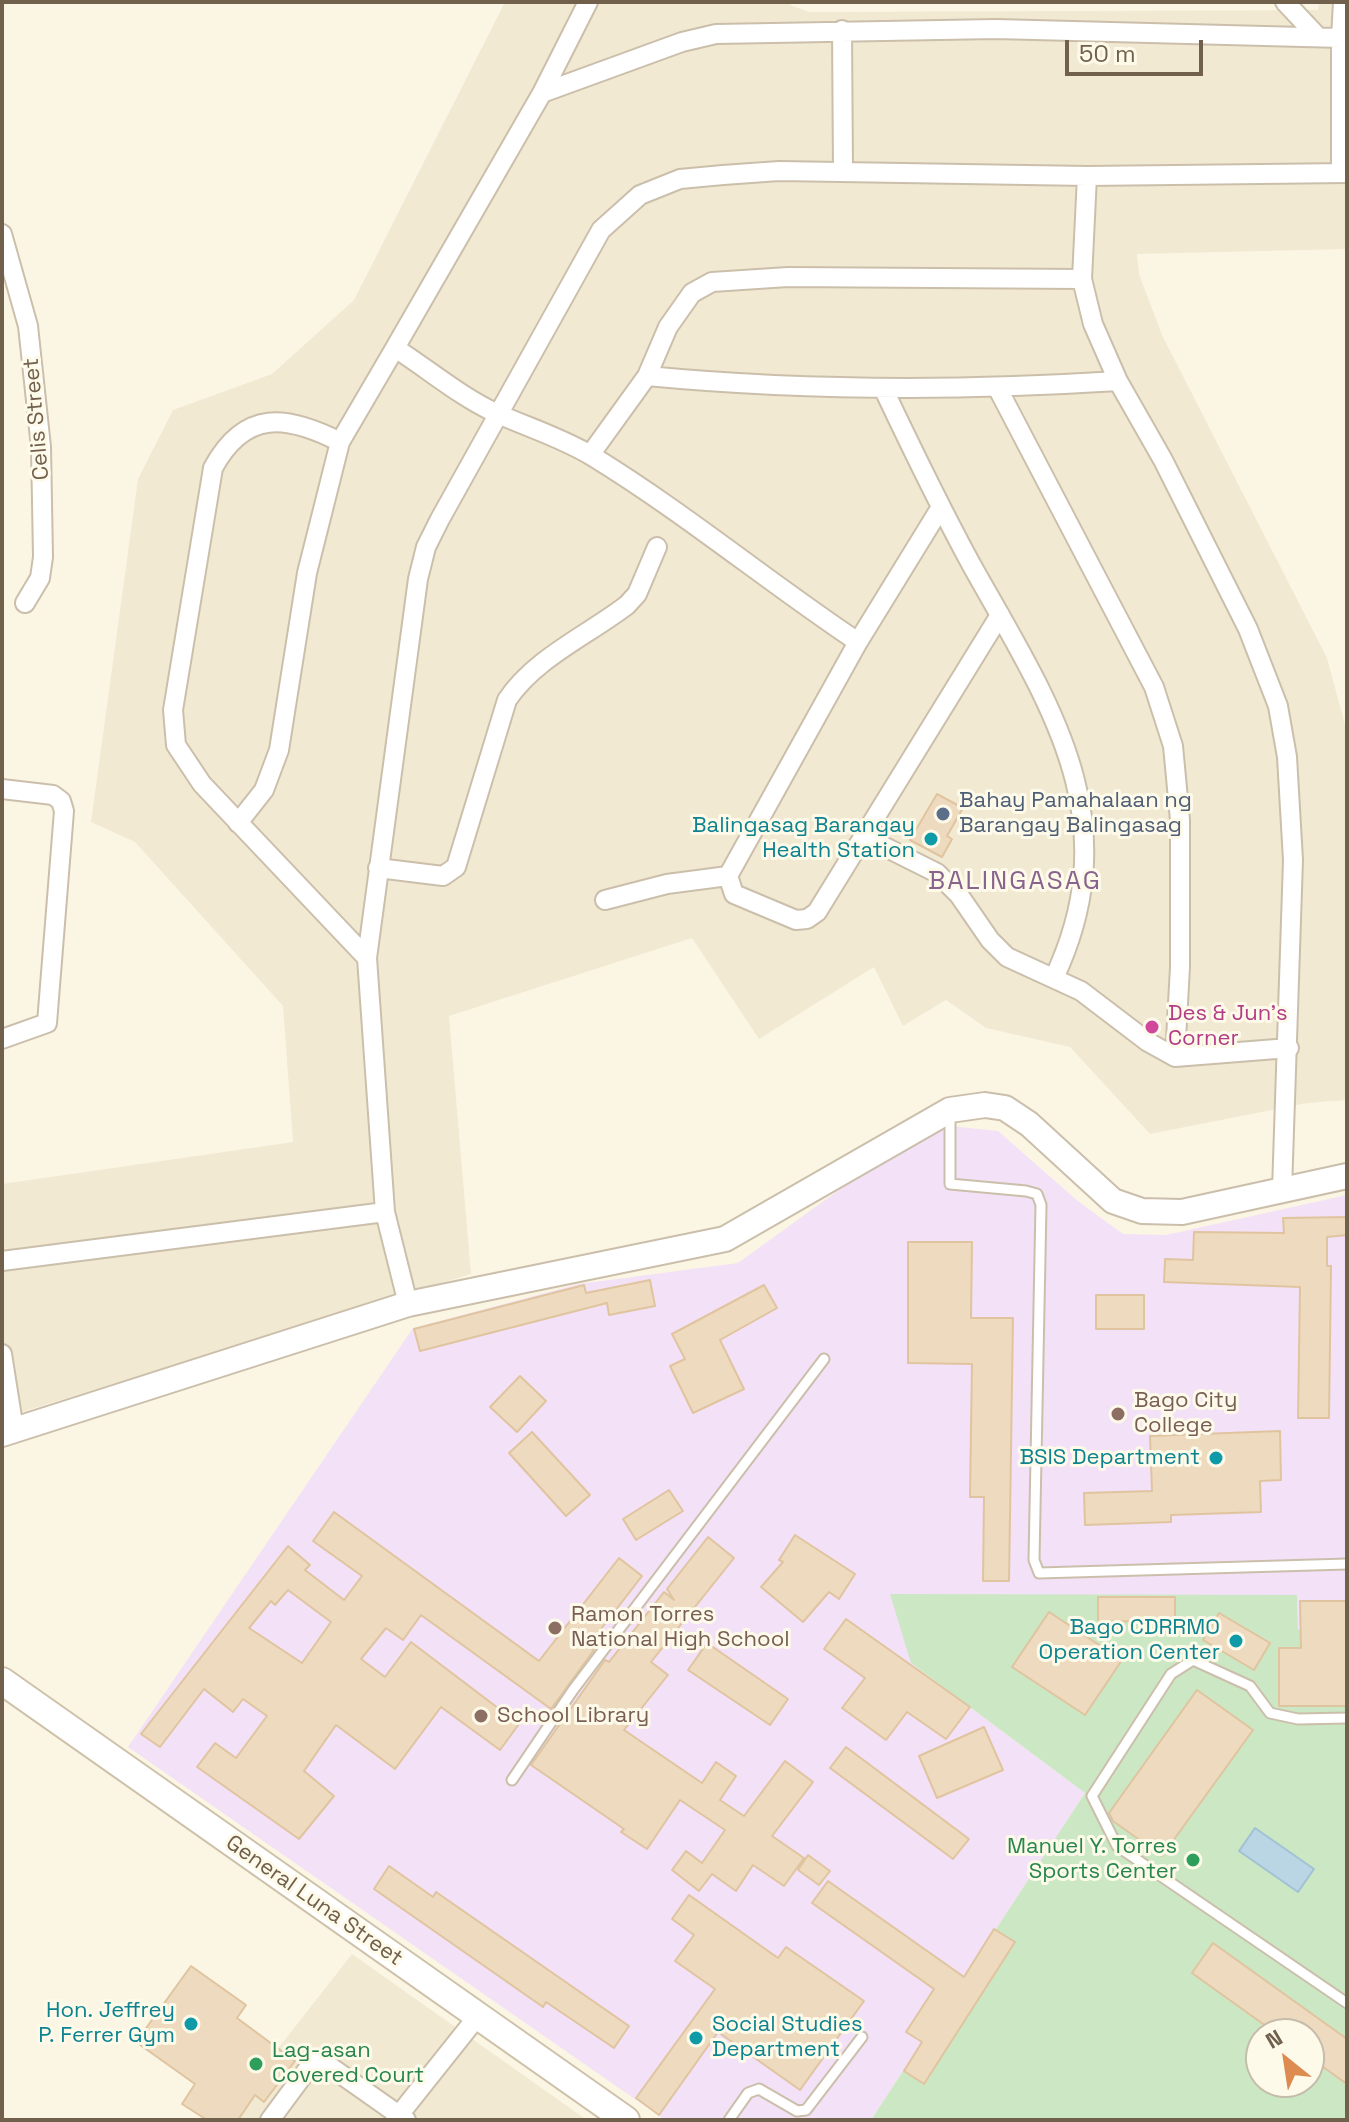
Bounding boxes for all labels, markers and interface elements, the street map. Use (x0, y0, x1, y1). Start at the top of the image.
scale bar (1069, 24, 1207, 74)
text: 50 m (1079, 38, 1136, 69)
street label: Celis Street (19, 357, 55, 481)
place label: Bahay Pamahalaan ng Barangay Balingasag (959, 788, 1192, 840)
marker: Bahay Pamahalaan ng Barangay Balingasag (934, 805, 952, 823)
place label: Balingasag Barangay Health Station (692, 813, 915, 864)
marker: Balingasag Barangay Health Station (922, 830, 940, 848)
district label: BALINGASAG (928, 866, 1102, 898)
place label: Des & Jun’s Corner (1168, 1001, 1288, 1052)
marker: Des & Jun’s Corner (1143, 1018, 1161, 1036)
place label: Bago City College (1134, 1388, 1237, 1440)
marker: Bago City College (1109, 1405, 1127, 1423)
place label: BSIS Department (1019, 1445, 1200, 1471)
marker: BSIS Department (1207, 1449, 1225, 1467)
place label: Ramon Torres National High School (571, 1602, 790, 1654)
place label: Bago CDRRMO Operation Center (1039, 1615, 1220, 1666)
marker: Ramon Torres National High School (546, 1619, 564, 1637)
marker: Bago CDRRMO Operation Center (1227, 1632, 1245, 1650)
place label: School Library (497, 1703, 649, 1729)
marker: School Library (472, 1707, 490, 1725)
street label: General Luna Street (220, 1830, 408, 1972)
place label: Manuel Y. Torres Sports Center (1007, 1834, 1177, 1886)
marker: Manuel Y. Torres Sports Center (1184, 1851, 1202, 1869)
place label: Hon. Jeffrey P. Ferrer Gym (38, 1998, 175, 2050)
place label: Social Studies Department (712, 2012, 863, 2064)
marker: Hon. Jeffrey P. Ferrer Gym (182, 2015, 200, 2033)
north arrow (1245, 2018, 1325, 2098)
text: N (1261, 2023, 1287, 2055)
marker: Social Studies Department (687, 2029, 705, 2047)
place label: Lag-asan Covered Court (272, 2038, 424, 2090)
marker: Lag-asan Covered Court (247, 2055, 265, 2073)

